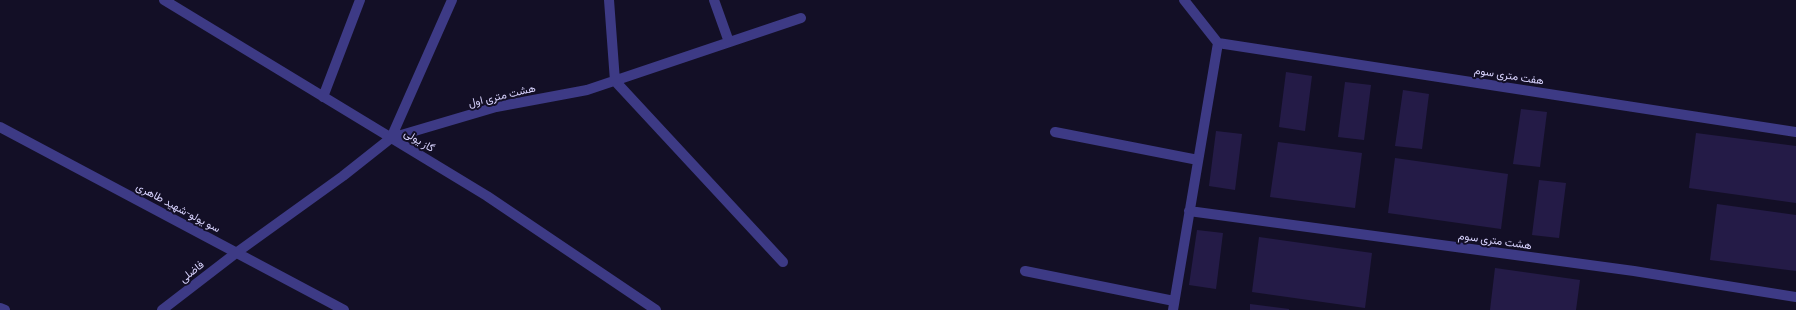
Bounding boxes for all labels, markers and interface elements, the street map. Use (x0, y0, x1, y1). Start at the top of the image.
street label: هفت متری سوم (1473, 64, 1545, 88)
street label: هشت متری اول (467, 82, 537, 110)
street label: گاز یولی (401, 127, 437, 155)
street label: سو یولو-شهید طاهری (134, 180, 222, 236)
street label: هشت متری سوم (1457, 229, 1533, 253)
street label: فاضلی (177, 258, 207, 286)

